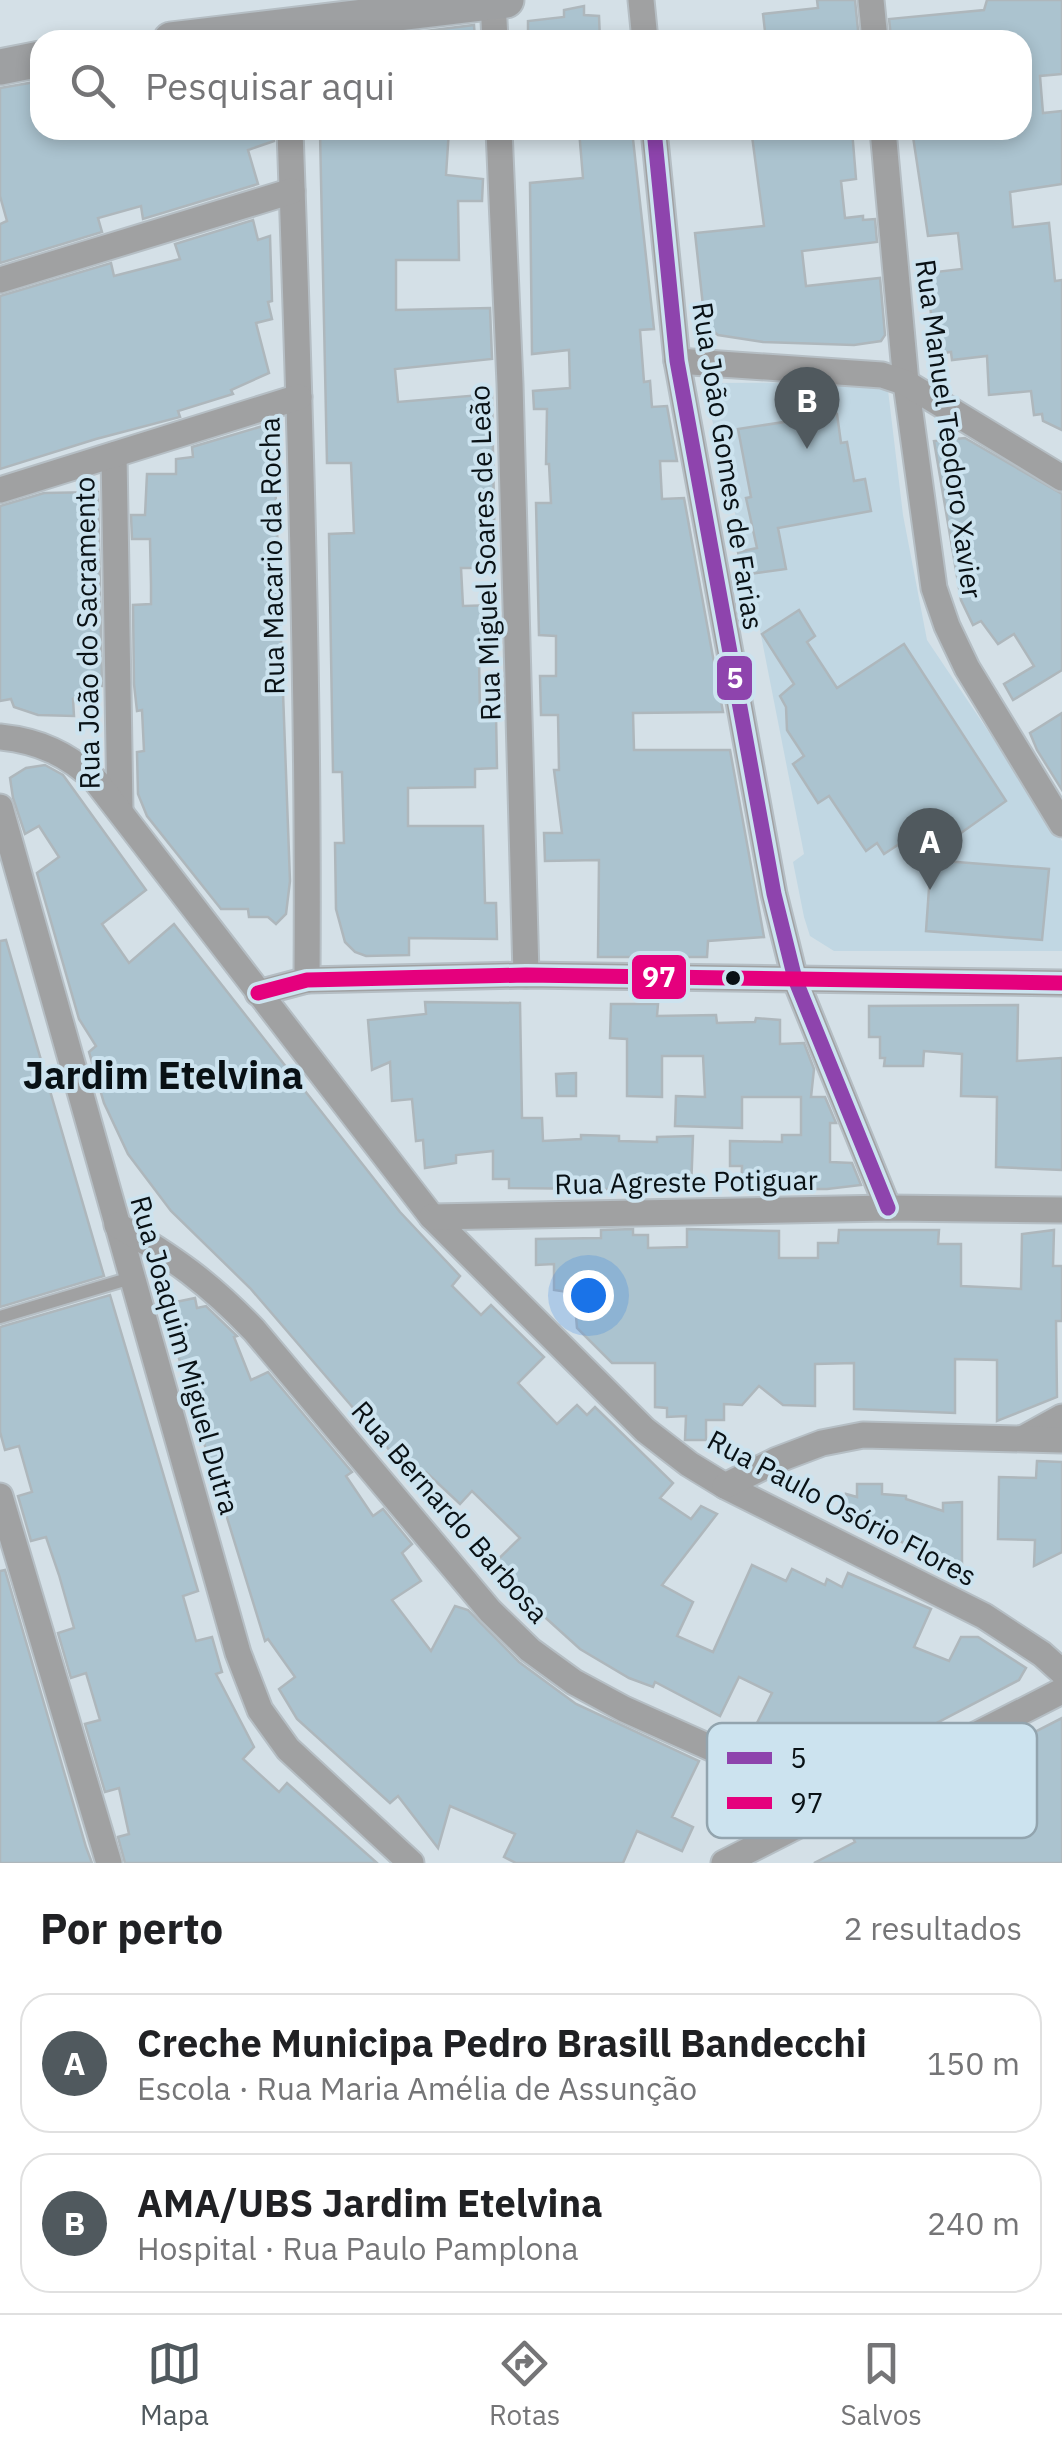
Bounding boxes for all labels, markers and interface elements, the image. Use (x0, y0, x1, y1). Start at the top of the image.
search box (30, 30, 1032, 140)
icon: search (65, 58, 120, 113)
text: Pesquisar aqui (145, 61, 395, 110)
street label: Rua Manuel Teodoro Xavier (907, 257, 992, 601)
street label: Rua João Gomes de Farias (684, 299, 773, 632)
pin: B (774, 366, 840, 449)
street label: Rua Miguel Soares de Leão (460, 385, 509, 722)
street label: Rua Macario da Rocha (251, 417, 292, 695)
street label: Rua João do Sacramento (65, 476, 108, 790)
line badge: 5 (715, 654, 754, 702)
text: 5 (727, 659, 743, 696)
pin: A (898, 808, 962, 890)
line badge: 97 (630, 953, 688, 1001)
text: 97 (642, 958, 676, 995)
unlabelled marker (723, 968, 743, 988)
district label: Jardim Etelvina (23, 1050, 303, 1099)
street label: Rua Agreste Potiguar (554, 1161, 818, 1202)
street label: Rua Joaquim Miguel Dutra (122, 1191, 249, 1519)
your location (563, 1270, 614, 1321)
street label: Rua Bernardo Barbosa (344, 1393, 557, 1631)
street label: Rua Paulo Osório Flores (701, 1421, 983, 1594)
legend (707, 1723, 1037, 1838)
text: 5 (790, 1739, 807, 1776)
text: 97 (790, 1784, 824, 1821)
text: Por perto (40, 1901, 223, 1956)
text: 2 resultados (843, 1907, 1022, 1949)
text: Creche Municipa Pedro Brasill Bandecchi (137, 2018, 867, 2067)
text: A (64, 2042, 85, 2084)
text: 150 m (927, 2042, 1020, 2084)
text: Escola · Rua Maria Amélia de Assunção (137, 2067, 697, 2109)
text: AMA/UBS Jardim Etelvina (137, 2178, 603, 2227)
text: B (64, 2202, 85, 2244)
text: 240 m (927, 2202, 1020, 2244)
text: Hospital · Rua Paulo Pamplona (137, 2227, 579, 2269)
tab: Mapa (140, 2336, 209, 2433)
tab: Rotas (489, 2336, 561, 2433)
tab: Salvos (841, 2336, 922, 2433)

